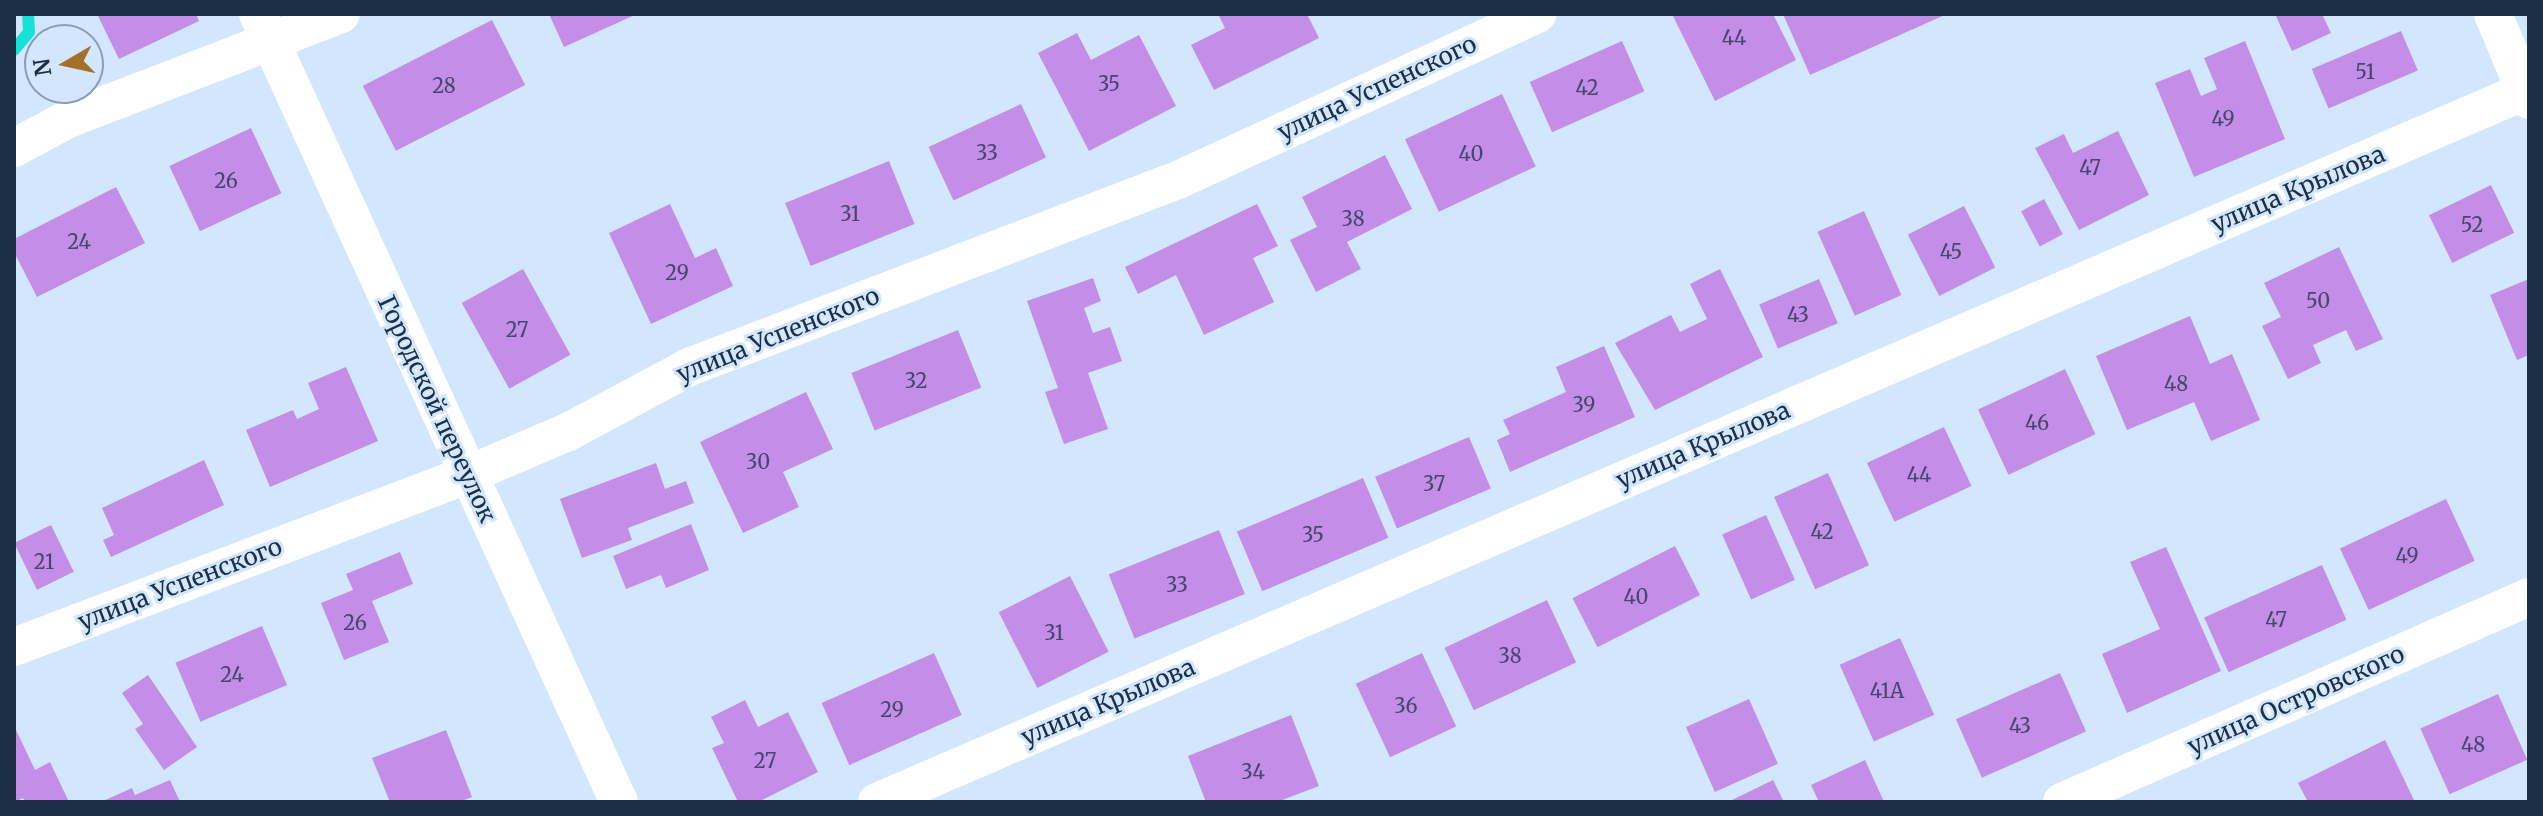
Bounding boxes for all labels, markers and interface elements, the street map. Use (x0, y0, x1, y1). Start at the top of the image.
north arrow (24, 24, 104, 104)
house number: 44 (1722, 25, 1746, 49)
street label: улица Успенского (1273, 29, 1481, 147)
text: N (27, 57, 57, 78)
house number: 51 (2355, 59, 2375, 83)
house number: 35 (1098, 71, 1120, 95)
house number: 28 (432, 73, 456, 97)
house number: 42 (1575, 75, 1599, 99)
house number: 49 (2211, 106, 2235, 130)
street label: улица Крылова (2207, 139, 2389, 239)
house number: 33 (976, 140, 998, 164)
house number: 40 (1459, 141, 1483, 165)
house number: 47 (2079, 155, 2101, 179)
house number: 26 (214, 168, 238, 192)
house number: 31 (840, 201, 860, 225)
house number: 38 (1341, 206, 1365, 230)
house number: 52 (2461, 212, 2483, 236)
house number: 24 (67, 229, 91, 253)
house number: 45 (1940, 239, 1962, 263)
house number: 29 (665, 260, 689, 284)
street label: улица Успенского (672, 281, 884, 389)
house number: 50 (2306, 288, 2330, 312)
street label: Городской переулок (372, 291, 502, 527)
house number: 43 (1787, 302, 1809, 326)
house number: 27 (506, 317, 528, 341)
house number: 32 (905, 368, 927, 392)
house number: 48 (2164, 371, 2188, 395)
house number: 39 (1573, 392, 1595, 416)
street label: улица Крылова (1612, 395, 1794, 495)
house number: 46 (2025, 410, 2049, 434)
house number: 30 (746, 449, 770, 473)
house number: 44 (1907, 462, 1931, 486)
house number: 37 (1423, 471, 1445, 495)
house number: 42 (1810, 519, 1834, 543)
house number: 35 (1302, 522, 1324, 546)
street label: улица Успенского (74, 532, 286, 636)
house number: 49 (2395, 543, 2419, 567)
house number: 21 (34, 549, 54, 573)
house number: 33 (1166, 572, 1188, 596)
house number: 40 (1624, 584, 1648, 608)
house number: 47 (2265, 607, 2287, 631)
house number: 26 (343, 610, 367, 634)
house number: 31 (1044, 620, 1064, 644)
street label: улица Островского (2183, 639, 2409, 761)
house number: 38 (1498, 643, 1522, 667)
street label: улица Крылова (1017, 652, 1199, 752)
house number: 24 (220, 662, 244, 686)
house number: 41А (1870, 678, 1904, 702)
house number: 36 (1394, 693, 1418, 717)
house number: 29 (880, 697, 904, 721)
house number: 43 (2009, 713, 2031, 737)
house number: 48 (2461, 732, 2485, 756)
house number: 27 (754, 748, 776, 772)
house number: 34 (1241, 759, 1265, 783)

